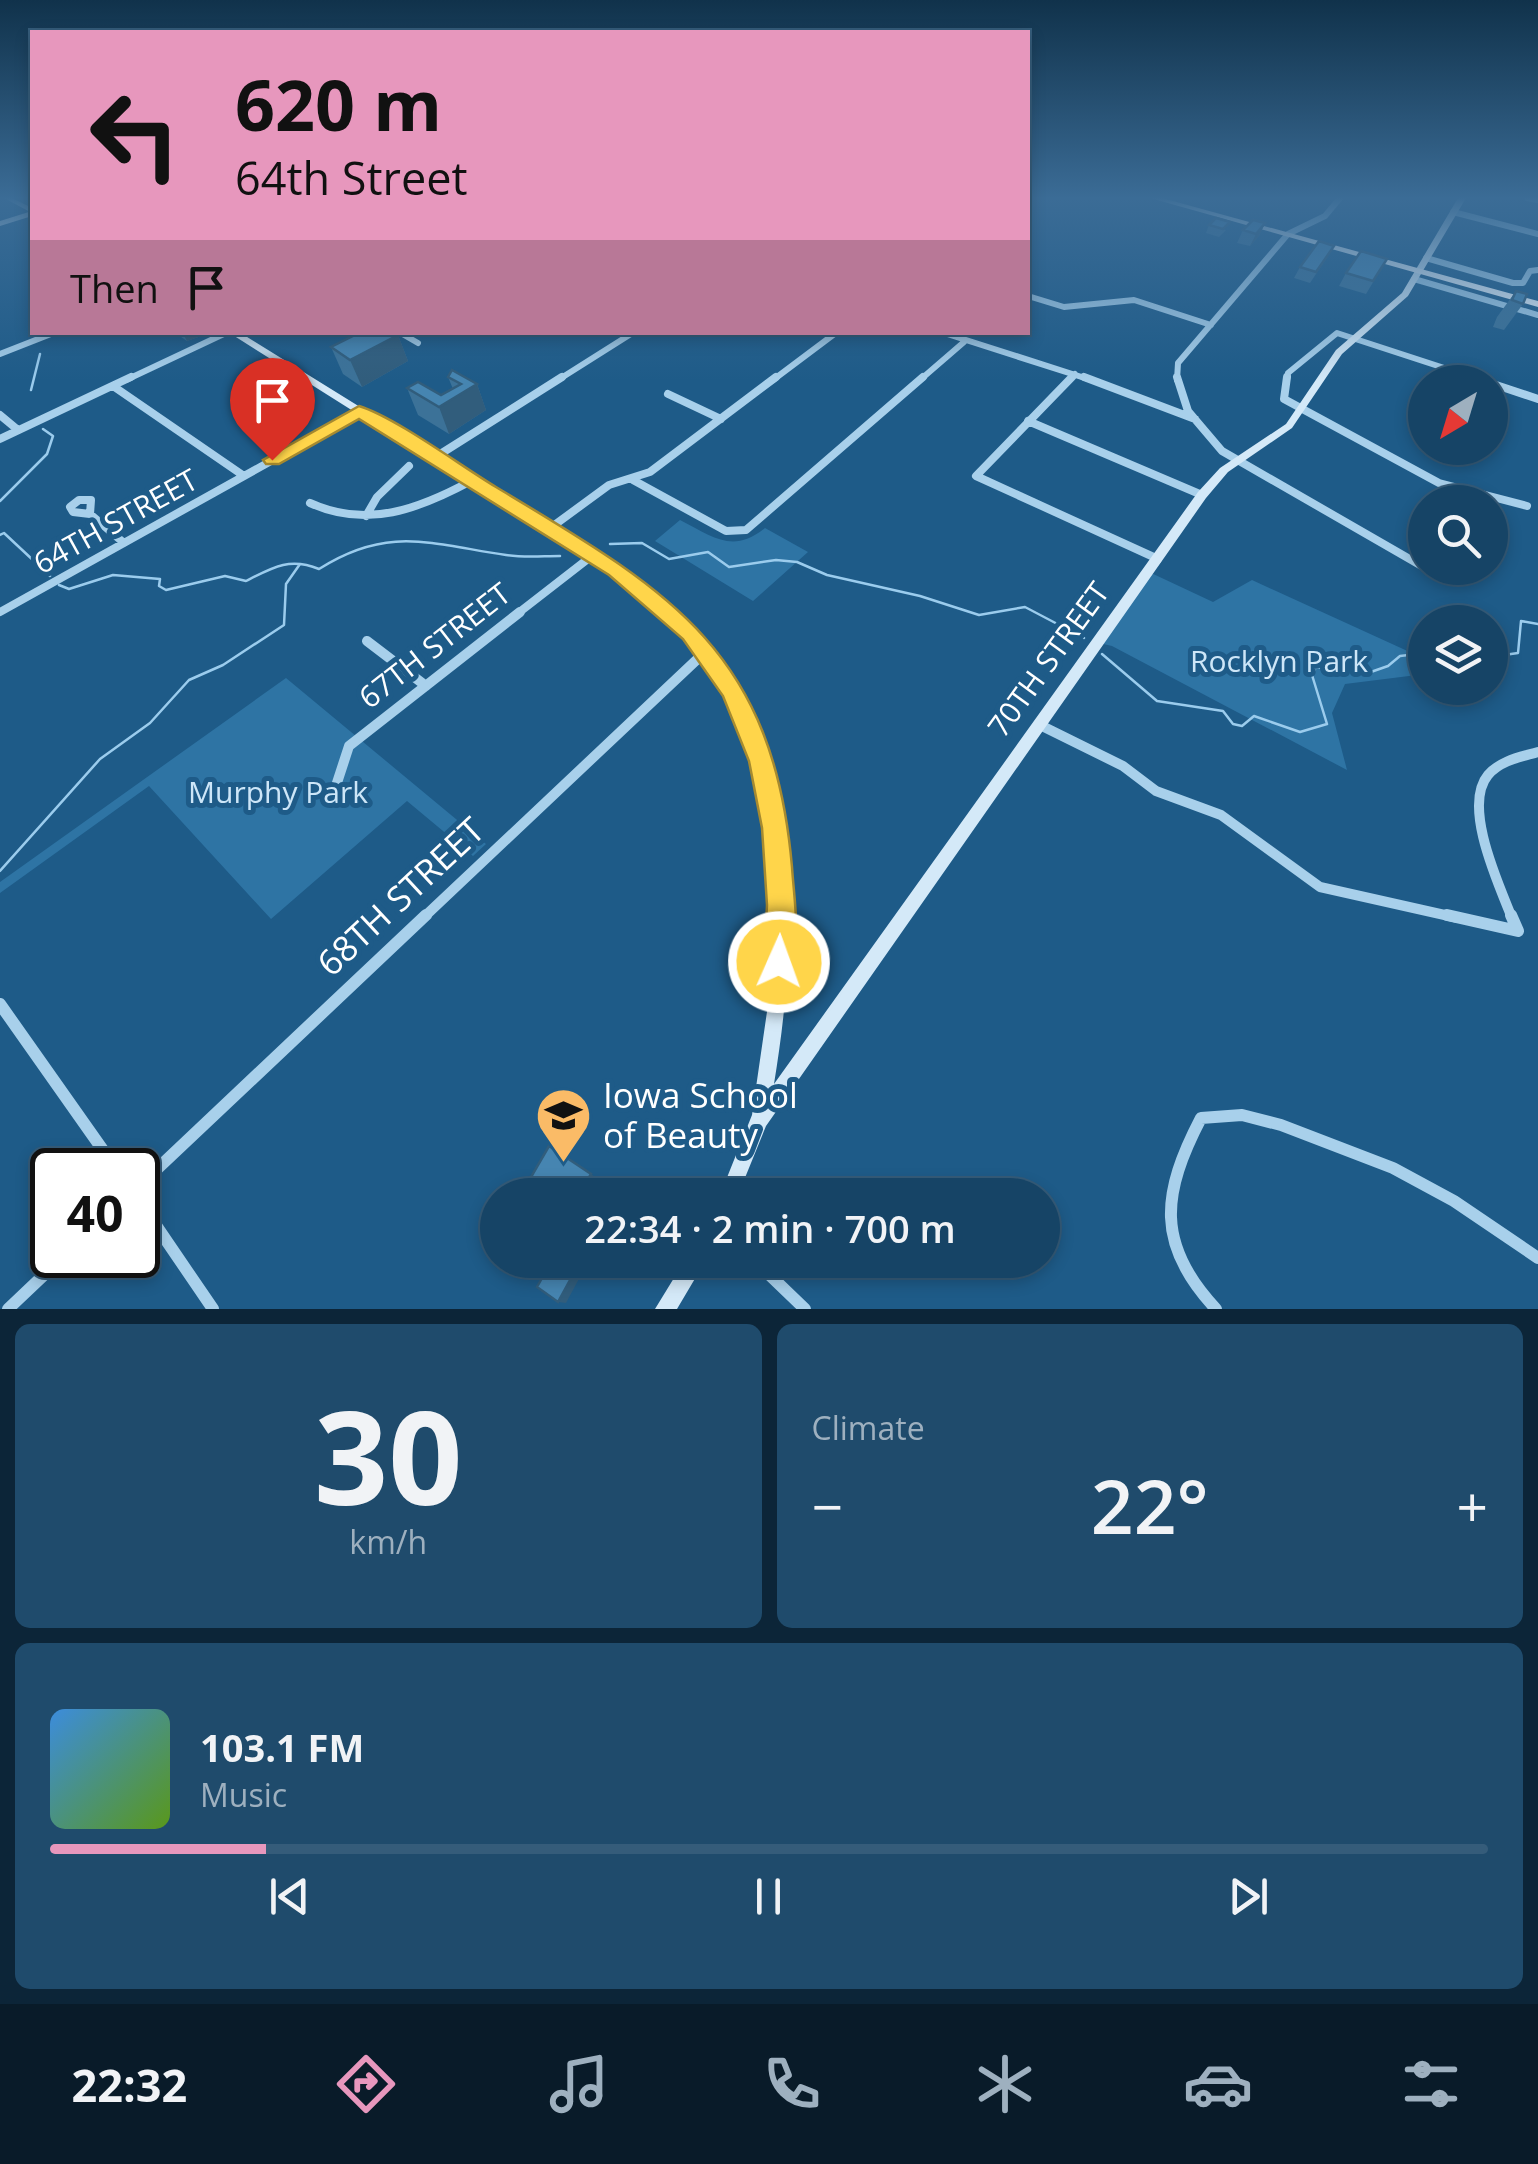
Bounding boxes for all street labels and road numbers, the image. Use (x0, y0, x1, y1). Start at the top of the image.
street label: 64TH STREET (26, 458, 205, 583)
street label: 67TH STREET (350, 572, 519, 717)
street label: 70TH STREET (978, 573, 1118, 745)
street label: 68TH STREET (306, 806, 494, 986)

